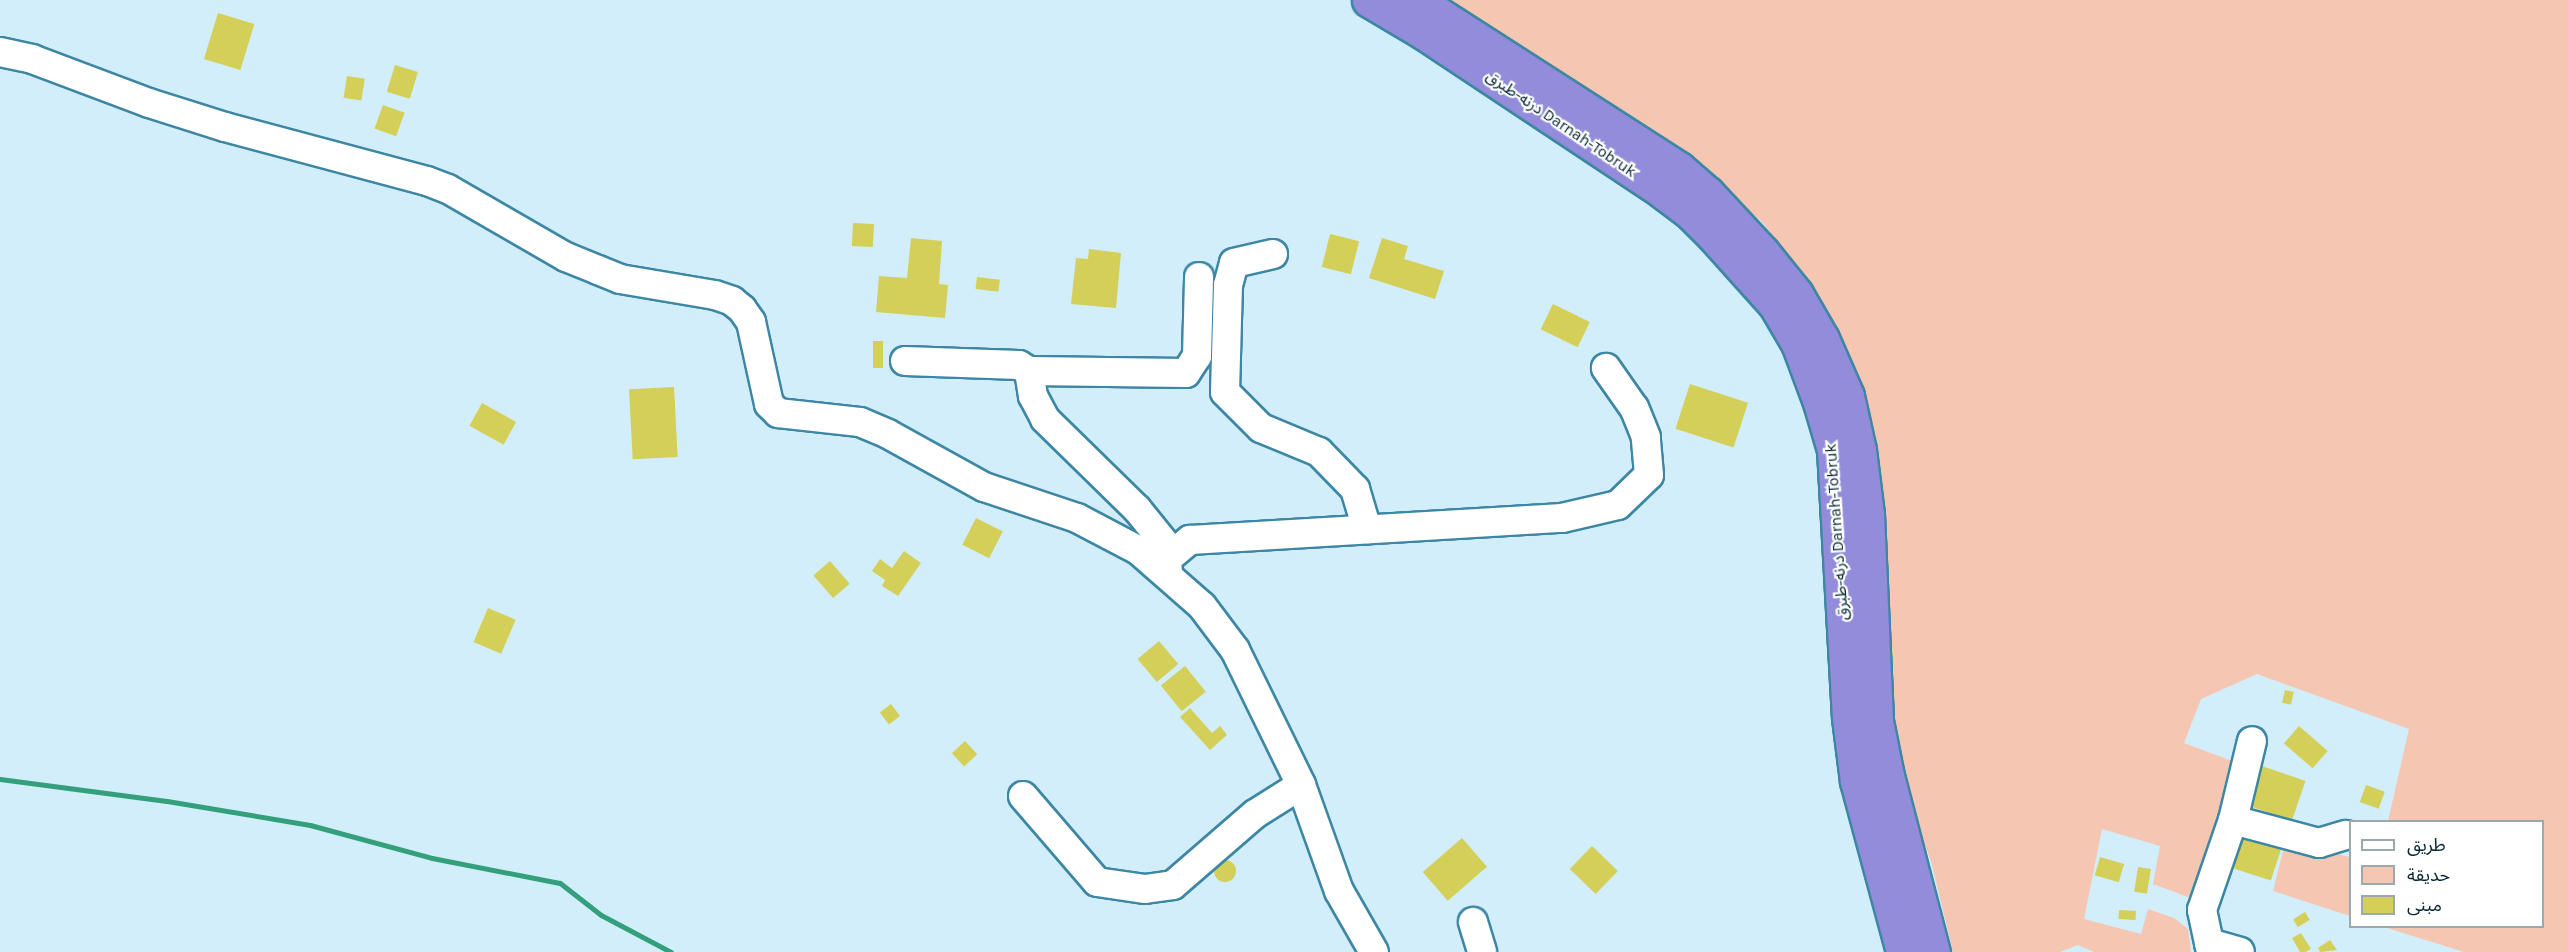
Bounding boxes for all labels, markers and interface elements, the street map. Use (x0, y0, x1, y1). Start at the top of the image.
street label: درنه-طبرق Darnah-Tobruk (1482, 66, 1640, 182)
street label: درنه-طبرق Darnah-Tobruk (1821, 443, 1853, 621)
legend (2349, 820, 2544, 928)
text: طريق (2407, 834, 2446, 856)
text: حديقة (2407, 864, 2450, 886)
text: مبنى (2407, 894, 2442, 916)

